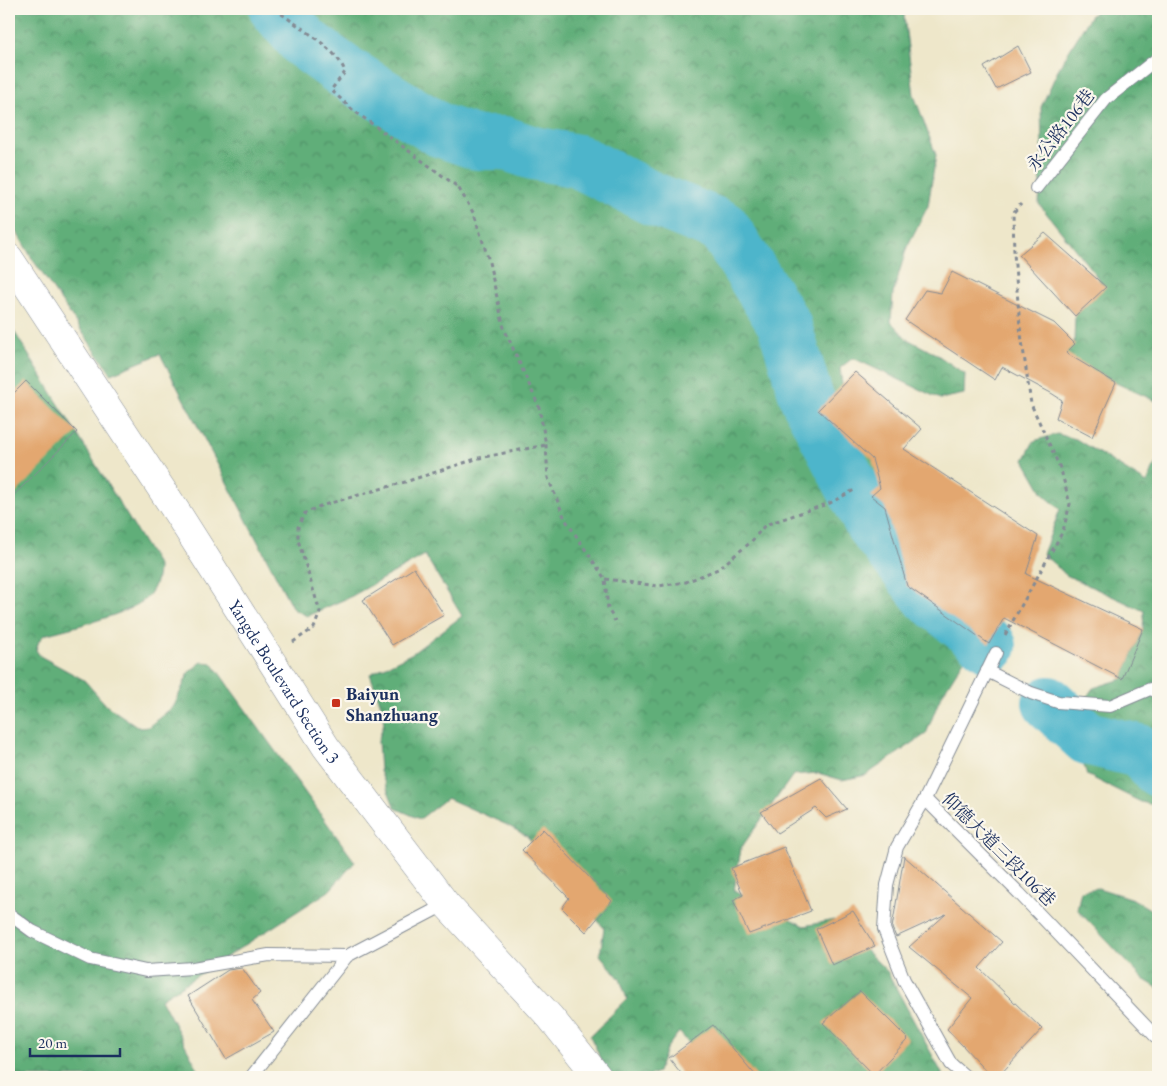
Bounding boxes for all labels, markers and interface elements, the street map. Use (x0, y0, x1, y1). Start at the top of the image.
street label: 永公路106巷 (1021, 84, 1099, 176)
street label: Yangde Boulevard Section 3 (224, 595, 346, 768)
place label: Baiyun Shanzhuang (346, 682, 439, 726)
marker: Baiyun Shanzhuang (330, 697, 342, 709)
street label: 仰德大道三段106巷 (937, 787, 1061, 911)
scale bar (30, 1026, 120, 1058)
text: 20 m (38, 1033, 67, 1052)

